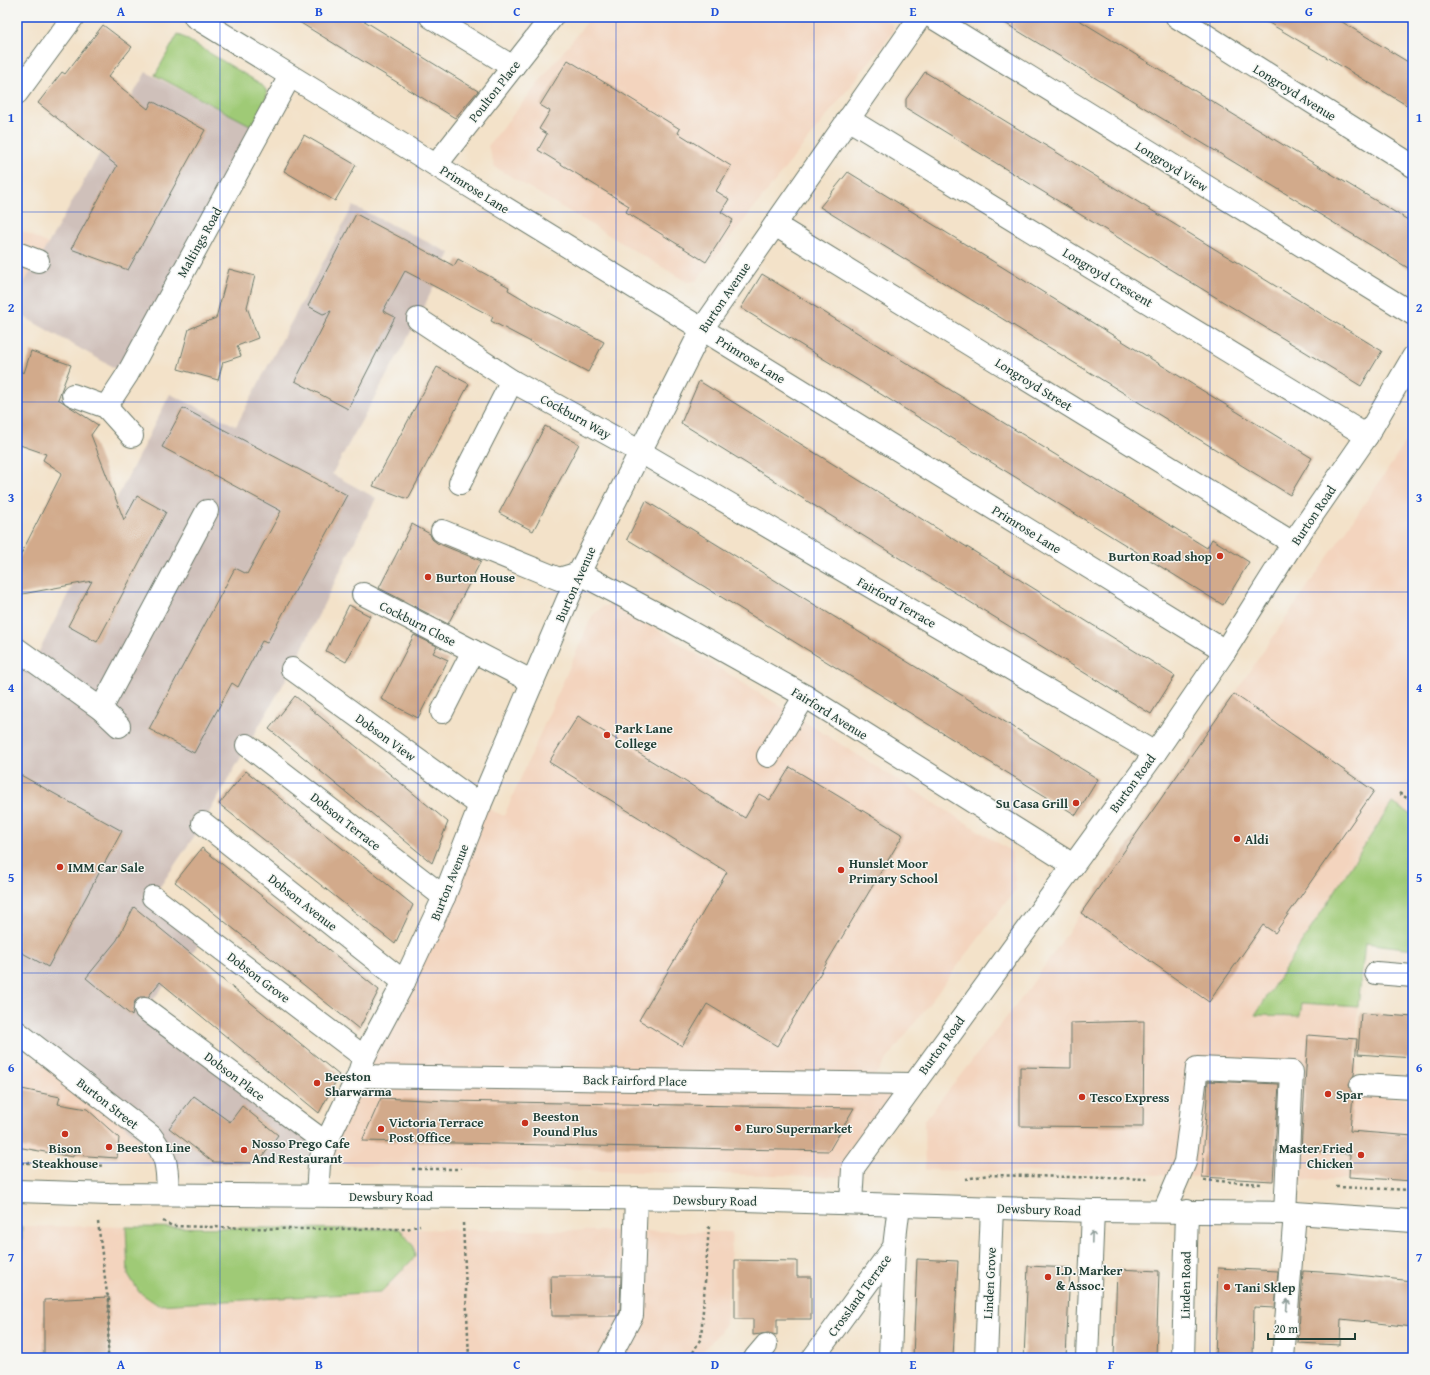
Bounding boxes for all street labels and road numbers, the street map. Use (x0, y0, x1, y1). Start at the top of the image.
street label: Poulton Place (464, 56, 525, 126)
street label: Longroyd Avenue (1250, 59, 1340, 126)
street label: Longroyd View (1132, 137, 1212, 197)
street label: Primrose Lane (436, 161, 513, 218)
street label: Maltings Road (172, 204, 227, 281)
street label: Longroyd Crescent (1059, 243, 1157, 312)
street label: Burton Avenue (694, 258, 755, 336)
street label: Primrose Lane (712, 331, 789, 388)
street label: Longroyd Street (992, 353, 1076, 416)
street label: Cockburn Way (537, 389, 615, 444)
street label: Burton Road (1286, 482, 1340, 549)
street label: Primrose Lane (988, 501, 1065, 558)
street label: Burton Avenue (550, 543, 601, 625)
street label: Fairford Terrace (854, 572, 940, 633)
street label: Cockburn Close (376, 596, 459, 651)
street label: Fairford Avenue (788, 682, 872, 744)
street label: Dobson View (352, 709, 421, 766)
street label: Burton Road (1105, 750, 1160, 817)
street label: Dobson Terrace (306, 788, 385, 855)
street label: Burton Avenue (425, 841, 473, 923)
street label: Dobson Avenue (264, 869, 341, 935)
street label: Dobson Grove (223, 947, 294, 1007)
street label: Burton Road (914, 1012, 969, 1079)
street label: Dobson Place (200, 1047, 269, 1106)
street label: Back Fairford Place (583, 1070, 687, 1091)
street label: Burton Street (73, 1073, 143, 1134)
street label: Dewsbury Road (349, 1187, 433, 1206)
street label: Dewsbury Road (673, 1190, 757, 1211)
street label: Dewsbury Road (997, 1199, 1081, 1220)
street label: Linden Grove (978, 1247, 1001, 1319)
street label: Crossland Terrace (823, 1250, 896, 1340)
street label: Linden Road (1175, 1251, 1196, 1319)

